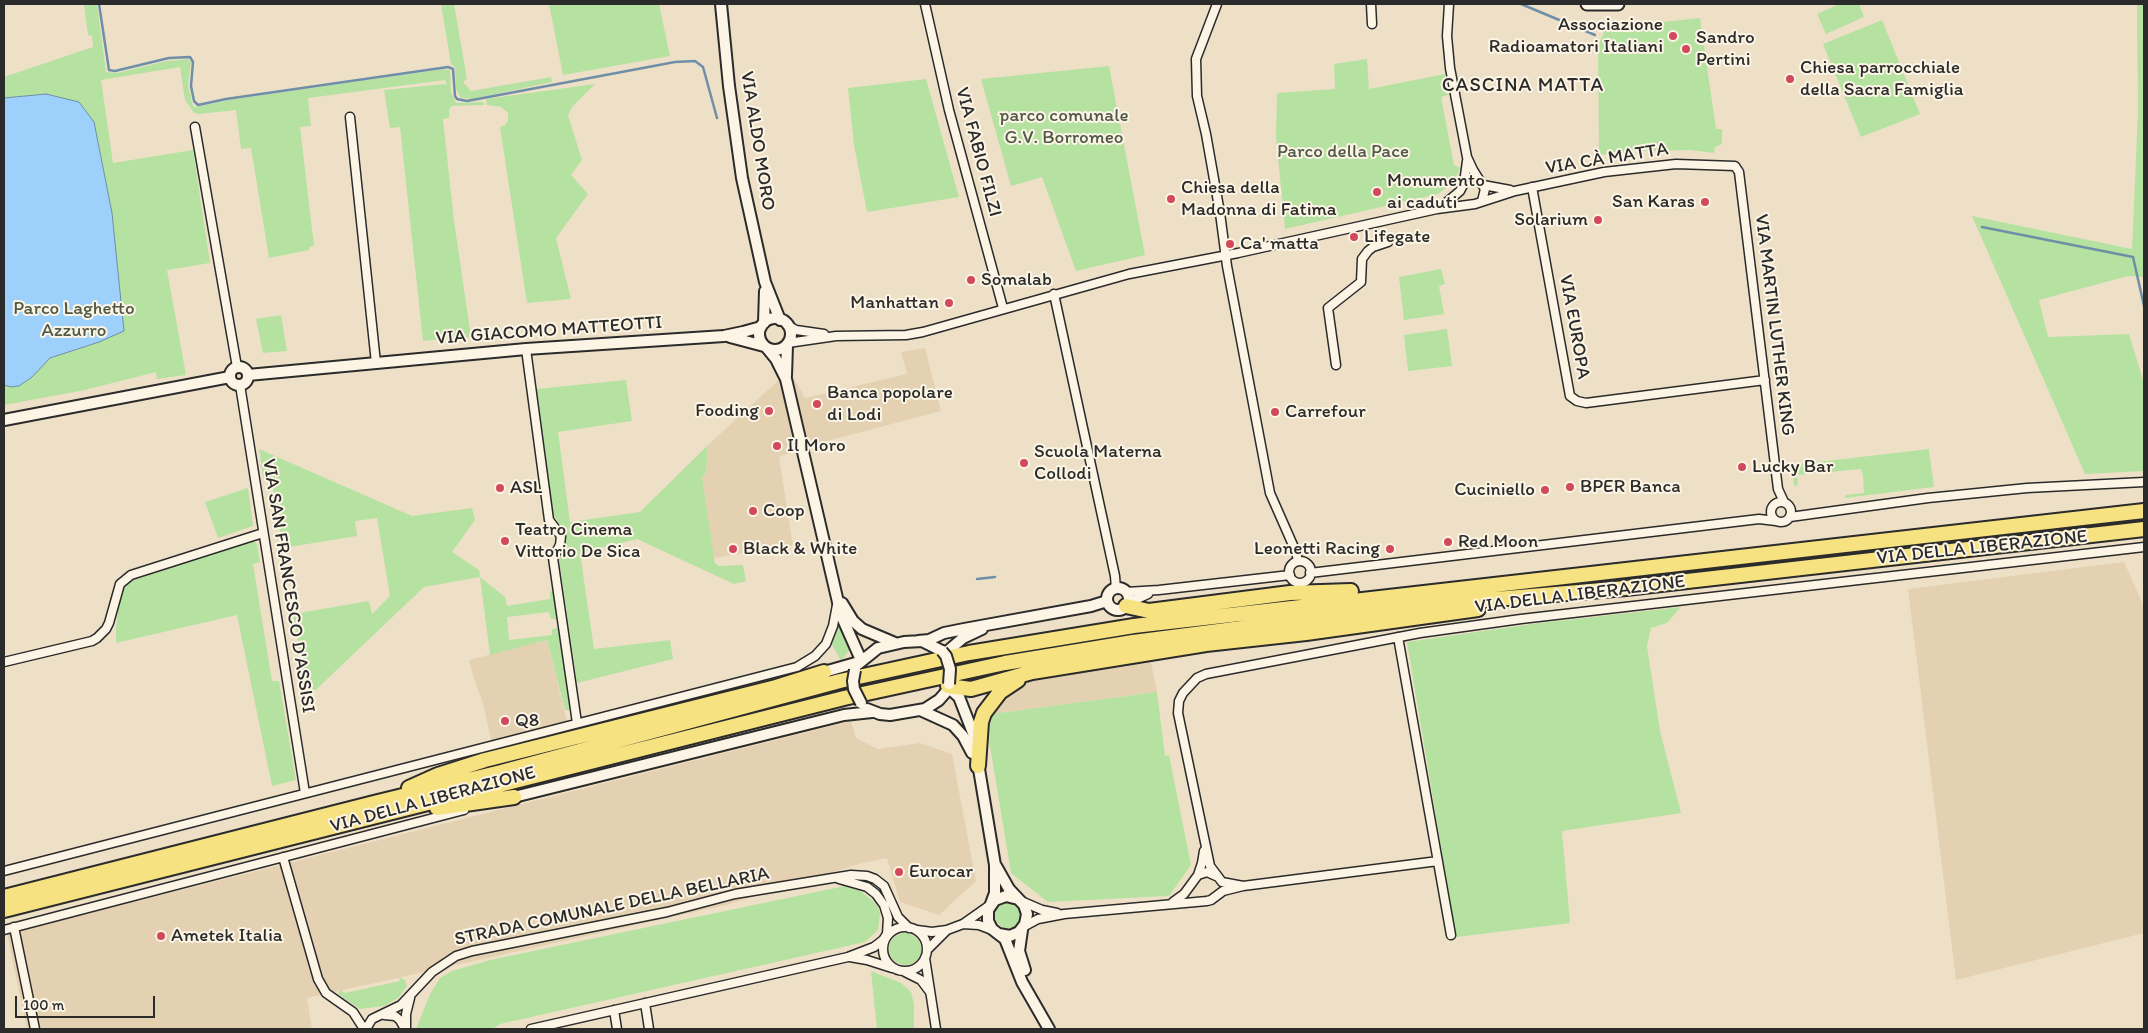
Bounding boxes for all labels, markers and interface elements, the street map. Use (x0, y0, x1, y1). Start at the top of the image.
place label: Associazione Radioamatori Italiani (1489, 14, 1663, 58)
place label: Sandro Pertini (1696, 27, 1755, 71)
marker: Associazione Radioamatori Italiani (1667, 30, 1679, 42)
marker: Sandro Pertini (1680, 43, 1692, 55)
place label: Chiesa parrocchiale della Sacra Famiglia (1800, 57, 1964, 101)
street label: VIA ALDO MORO (735, 70, 779, 212)
marker: Chiesa parrocchiale della Sacra Famiglia (1784, 73, 1796, 85)
district label: CASCINA MATTA (1440, 74, 1606, 98)
street label: VIA FABIO FILZI (950, 85, 1006, 219)
park label: parco comunale G.V. Borromeo (999, 105, 1129, 149)
street label: VIA CÀ MATTA (1544, 138, 1670, 180)
park label: Parco della Pace (1277, 141, 1409, 163)
place label: Monumento ai caduti (1387, 170, 1485, 214)
place label: Chiesa della Madonna di Fatima (1181, 177, 1337, 221)
marker: Monumento ai caduti (1371, 186, 1383, 198)
place label: San Karas (1612, 191, 1695, 213)
marker: Chiesa della Madonna di Fatima (1165, 193, 1177, 205)
marker: San Karas (1699, 196, 1711, 208)
place label: Solarium (1514, 209, 1588, 231)
street label: VIA MARTIN LUTHER KING (1749, 213, 1799, 437)
marker: Solarium (1592, 214, 1604, 226)
place label: Lifegate (1364, 226, 1430, 248)
marker: Lifegate (1348, 231, 1360, 243)
place label: Ca' matta (1240, 233, 1319, 255)
marker: Ca' matta (1224, 238, 1236, 250)
place label: Somalab (981, 269, 1052, 291)
street label: VIA EUROPA (1554, 273, 1594, 381)
marker: Somalab (965, 274, 977, 286)
place label: Manhattan (850, 292, 939, 314)
marker: Manhattan (943, 297, 955, 309)
park label: Parco Laghetto Azzurro (13, 298, 135, 342)
street label: VIA GIACOMO MATTEOTTI (435, 312, 663, 350)
place label: Banca popolare di Lodi (827, 382, 953, 426)
marker: Banca popolare di Lodi (811, 398, 823, 410)
place label: Fooding (695, 400, 759, 422)
place label: Carrefour (1285, 401, 1366, 423)
marker: Fooding (763, 405, 775, 417)
marker: Carrefour (1269, 406, 1281, 418)
place label: Il Moro (787, 435, 846, 457)
marker: Il Moro (771, 440, 783, 452)
place label: Scuola Materna Collodi (1034, 441, 1162, 485)
place label: Lucky Bar (1752, 456, 1834, 478)
street label: VIA SAN FRANCESCO D'ASSISI (257, 457, 319, 715)
marker: Scuola Materna Collodi (1018, 457, 1030, 469)
marker: Lucky Bar (1736, 461, 1748, 473)
place label: BPER Banca (1580, 476, 1680, 498)
place label: ASL (510, 477, 542, 499)
place label: Cuciniello (1454, 479, 1535, 501)
marker: BPER Banca (1564, 481, 1576, 493)
marker: ASL (494, 482, 506, 494)
marker: Cuciniello (1539, 484, 1551, 496)
place label: Coop (763, 500, 805, 522)
marker: Coop (747, 505, 759, 517)
place label: Teatro Cinema Vittorio De Sica (515, 519, 640, 563)
street label: VIA DELLA LIBERAZIONE (1876, 526, 2088, 570)
place label: Red Moon (1458, 531, 1538, 553)
marker: Teatro Cinema Vittorio De Sica (499, 535, 511, 547)
marker: Red Moon (1442, 536, 1454, 548)
place label: Black & White (743, 538, 857, 560)
place label: Leonetti Racing (1254, 538, 1380, 560)
marker: Black & White (727, 543, 739, 555)
marker: Leonetti Racing (1384, 543, 1396, 555)
street label: VIA DELLA LIBERAZIONE (1474, 571, 1686, 619)
place label: Q8 (515, 710, 539, 732)
marker: Q8 (499, 715, 511, 727)
street label: VIA DELLA LIBERAZIONE (328, 762, 538, 838)
place label: Eurocar (909, 861, 973, 883)
street label: STRADA COMUNALE DELLA BELLARIA (453, 862, 771, 952)
marker: Eurocar (893, 866, 905, 878)
place label: Ametek Italia (171, 925, 283, 947)
marker: Ametek Italia (155, 930, 167, 942)
scale bar (18, 986, 158, 1018)
text: 100 m (23, 996, 64, 1014)

